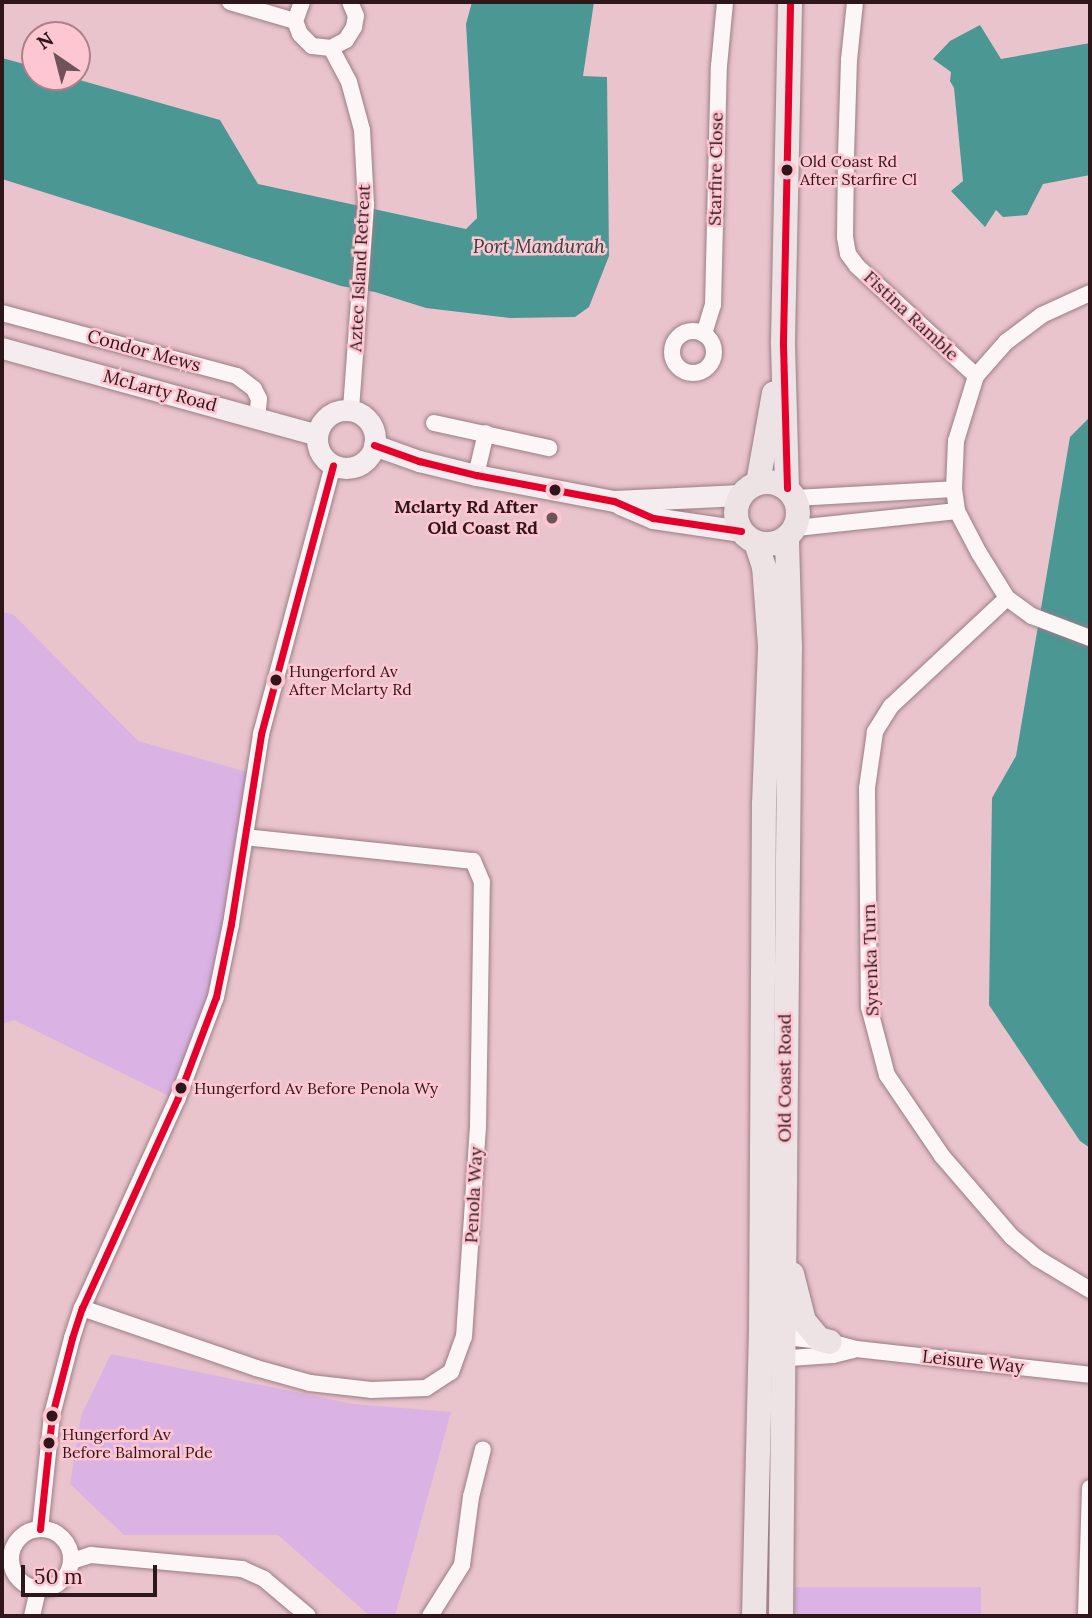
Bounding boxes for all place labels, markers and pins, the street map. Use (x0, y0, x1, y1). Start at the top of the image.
place label: Old Coast Rd After Starfire Cl (800, 151, 917, 189)
marker: Old Coast Rd After Starfire Cl (780, 163, 794, 177)
unlabelled marker (548, 483, 562, 497)
place label: Mclarty Rd After Old Coast Rd (394, 497, 538, 540)
marker: Mclarty Rd After Old Coast Rd (544, 510, 560, 526)
place label: Hungerford Av After Mclarty Rd (289, 661, 412, 699)
marker: Hungerford Av After Mclarty Rd (269, 673, 283, 687)
place label: Hungerford Av Before Penola Wy (194, 1078, 438, 1098)
marker: Hungerford Av Before Penola Wy (174, 1081, 188, 1095)
unlabelled marker (45, 1409, 59, 1423)
place label: Hungerford Av Before Balmoral Pde (62, 1424, 213, 1462)
marker: Hungerford Av Before Balmoral Pde (42, 1436, 56, 1450)

